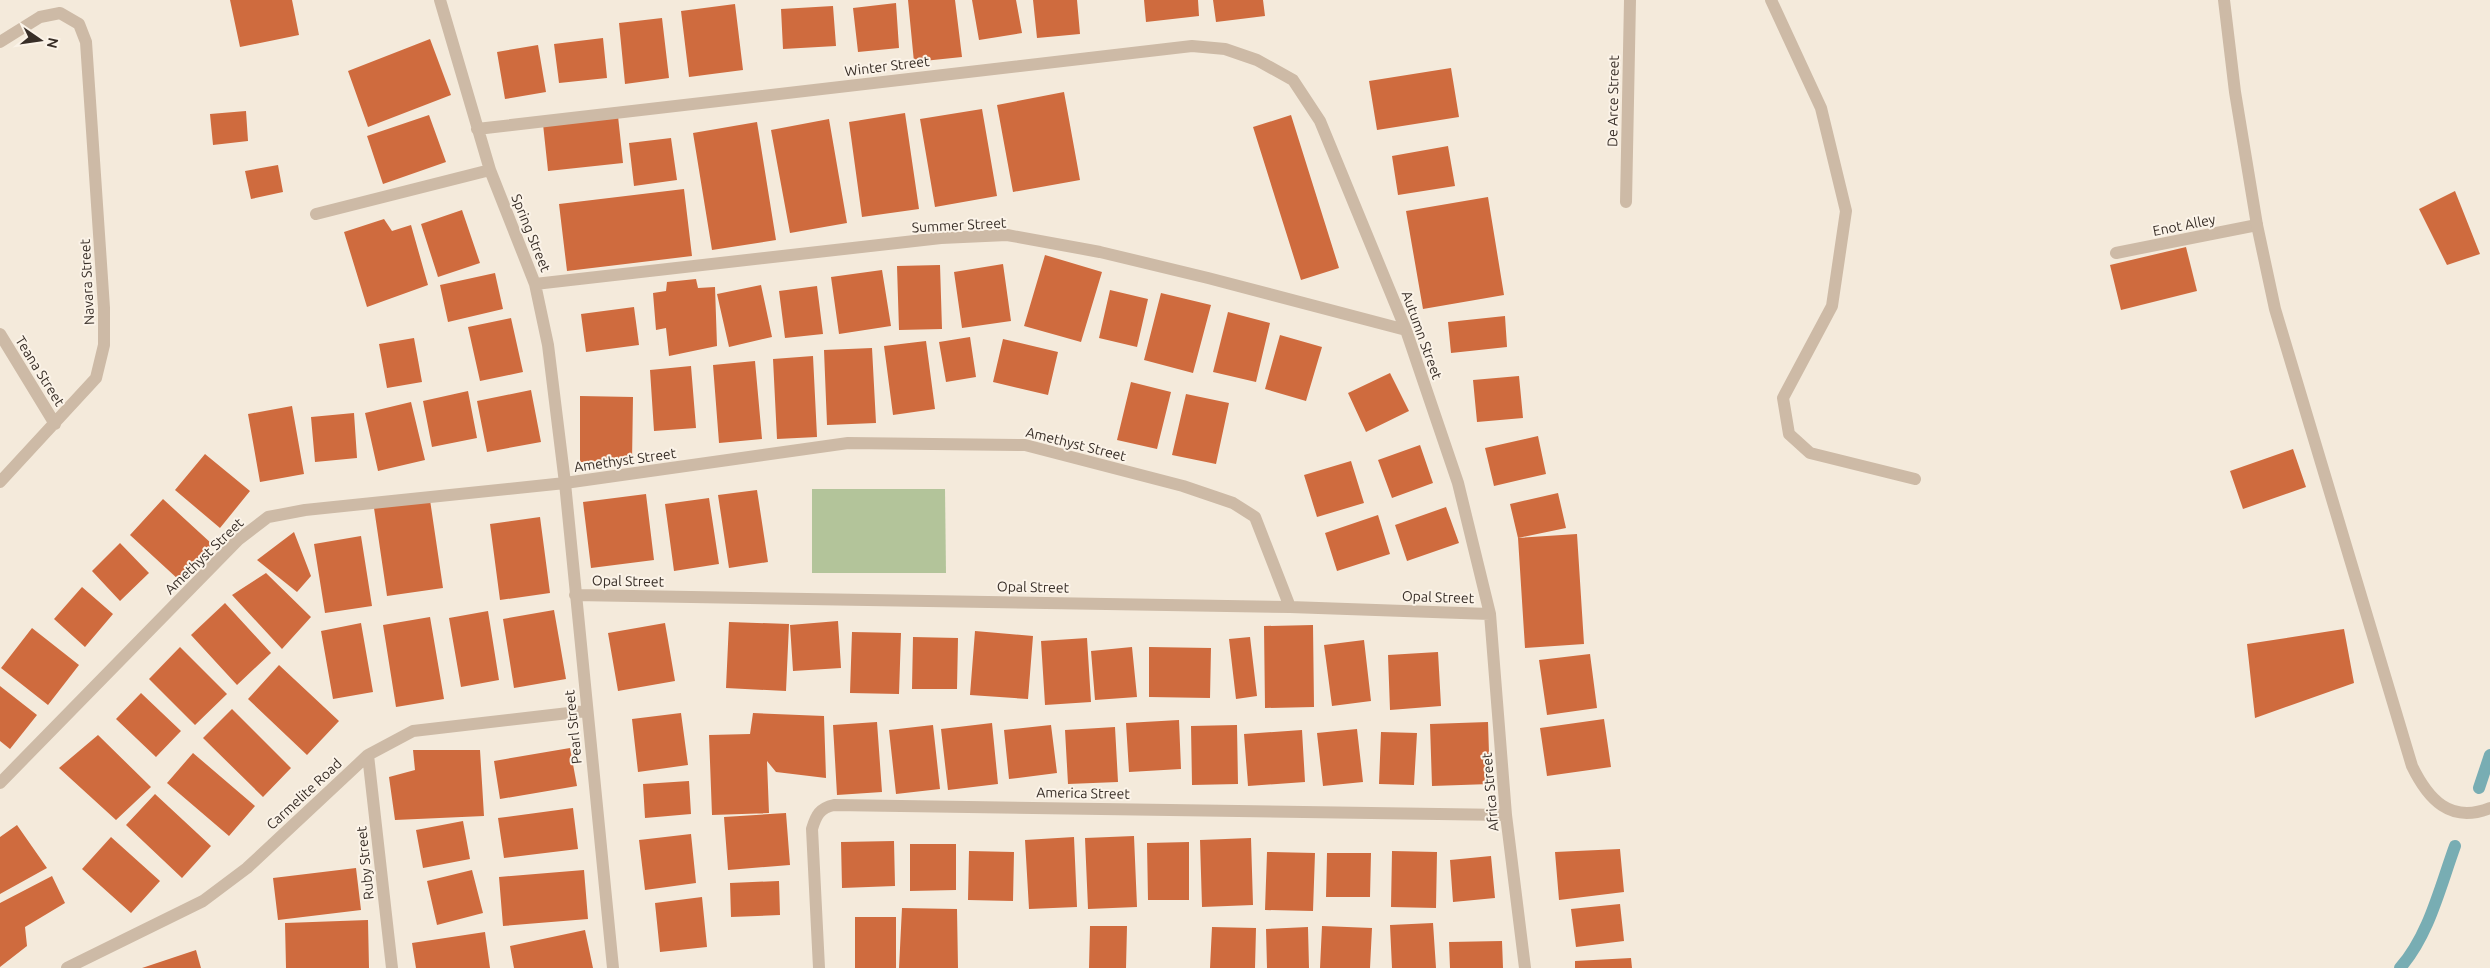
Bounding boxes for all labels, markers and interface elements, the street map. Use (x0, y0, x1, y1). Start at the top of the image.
north arrow (15, 15, 65, 65)
text: N (44, 36, 62, 50)
street label: Winter Street (844, 53, 931, 79)
street label: De Arce Street (1604, 55, 1622, 147)
street label: Spring Street (508, 192, 554, 275)
street label: Enot Alley (2151, 211, 2217, 239)
street label: Summer Street (911, 215, 1007, 235)
street label: Navara Street (77, 238, 97, 325)
street label: Autumn Street (1399, 289, 1446, 382)
street label: Teana Street (12, 333, 68, 409)
street label: Amethyst Street (1024, 424, 1128, 464)
street label: Amethyst Street (573, 445, 678, 475)
street label: Amethyst Street (161, 514, 247, 597)
street label: Opal Street (592, 572, 665, 590)
street label: Opal Street (997, 578, 1070, 596)
street label: Opal Street (1402, 588, 1475, 606)
street label: Pearl Street (561, 689, 585, 765)
street label: Africa Street (1479, 751, 1501, 832)
street label: Carmelite Road (263, 755, 345, 833)
street label: America Street (1036, 784, 1130, 802)
street label: Ruby Street (353, 825, 377, 901)

